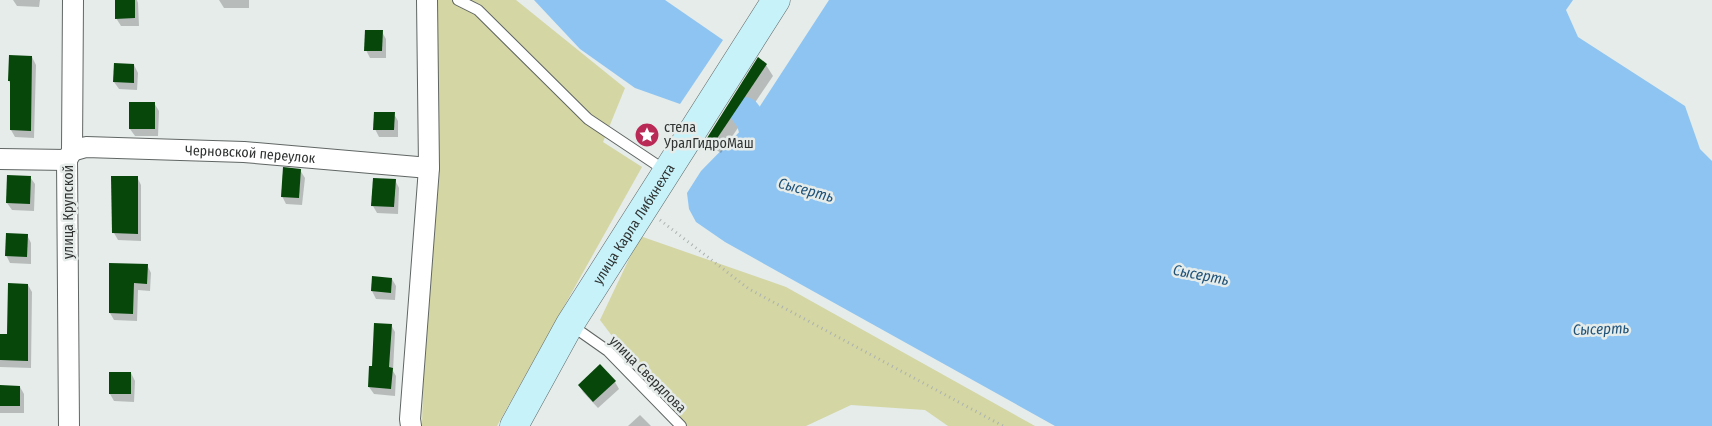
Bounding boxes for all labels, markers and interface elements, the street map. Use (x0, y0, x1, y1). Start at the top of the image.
place label: стела УралГидроМаш (663, 119, 754, 152)
place icon: стела УралГидроМаш (634, 122, 660, 148)
street label: Черновской переулок (185, 142, 316, 167)
street label: улица Карла Либкнехта (589, 161, 679, 288)
street label: улица Крупской (60, 165, 77, 259)
water label: Сысерть (776, 174, 836, 206)
water label: Сысерть (1171, 261, 1231, 289)
water label: Сысерть (1572, 319, 1630, 339)
street label: улица Свердлова (606, 332, 690, 417)

